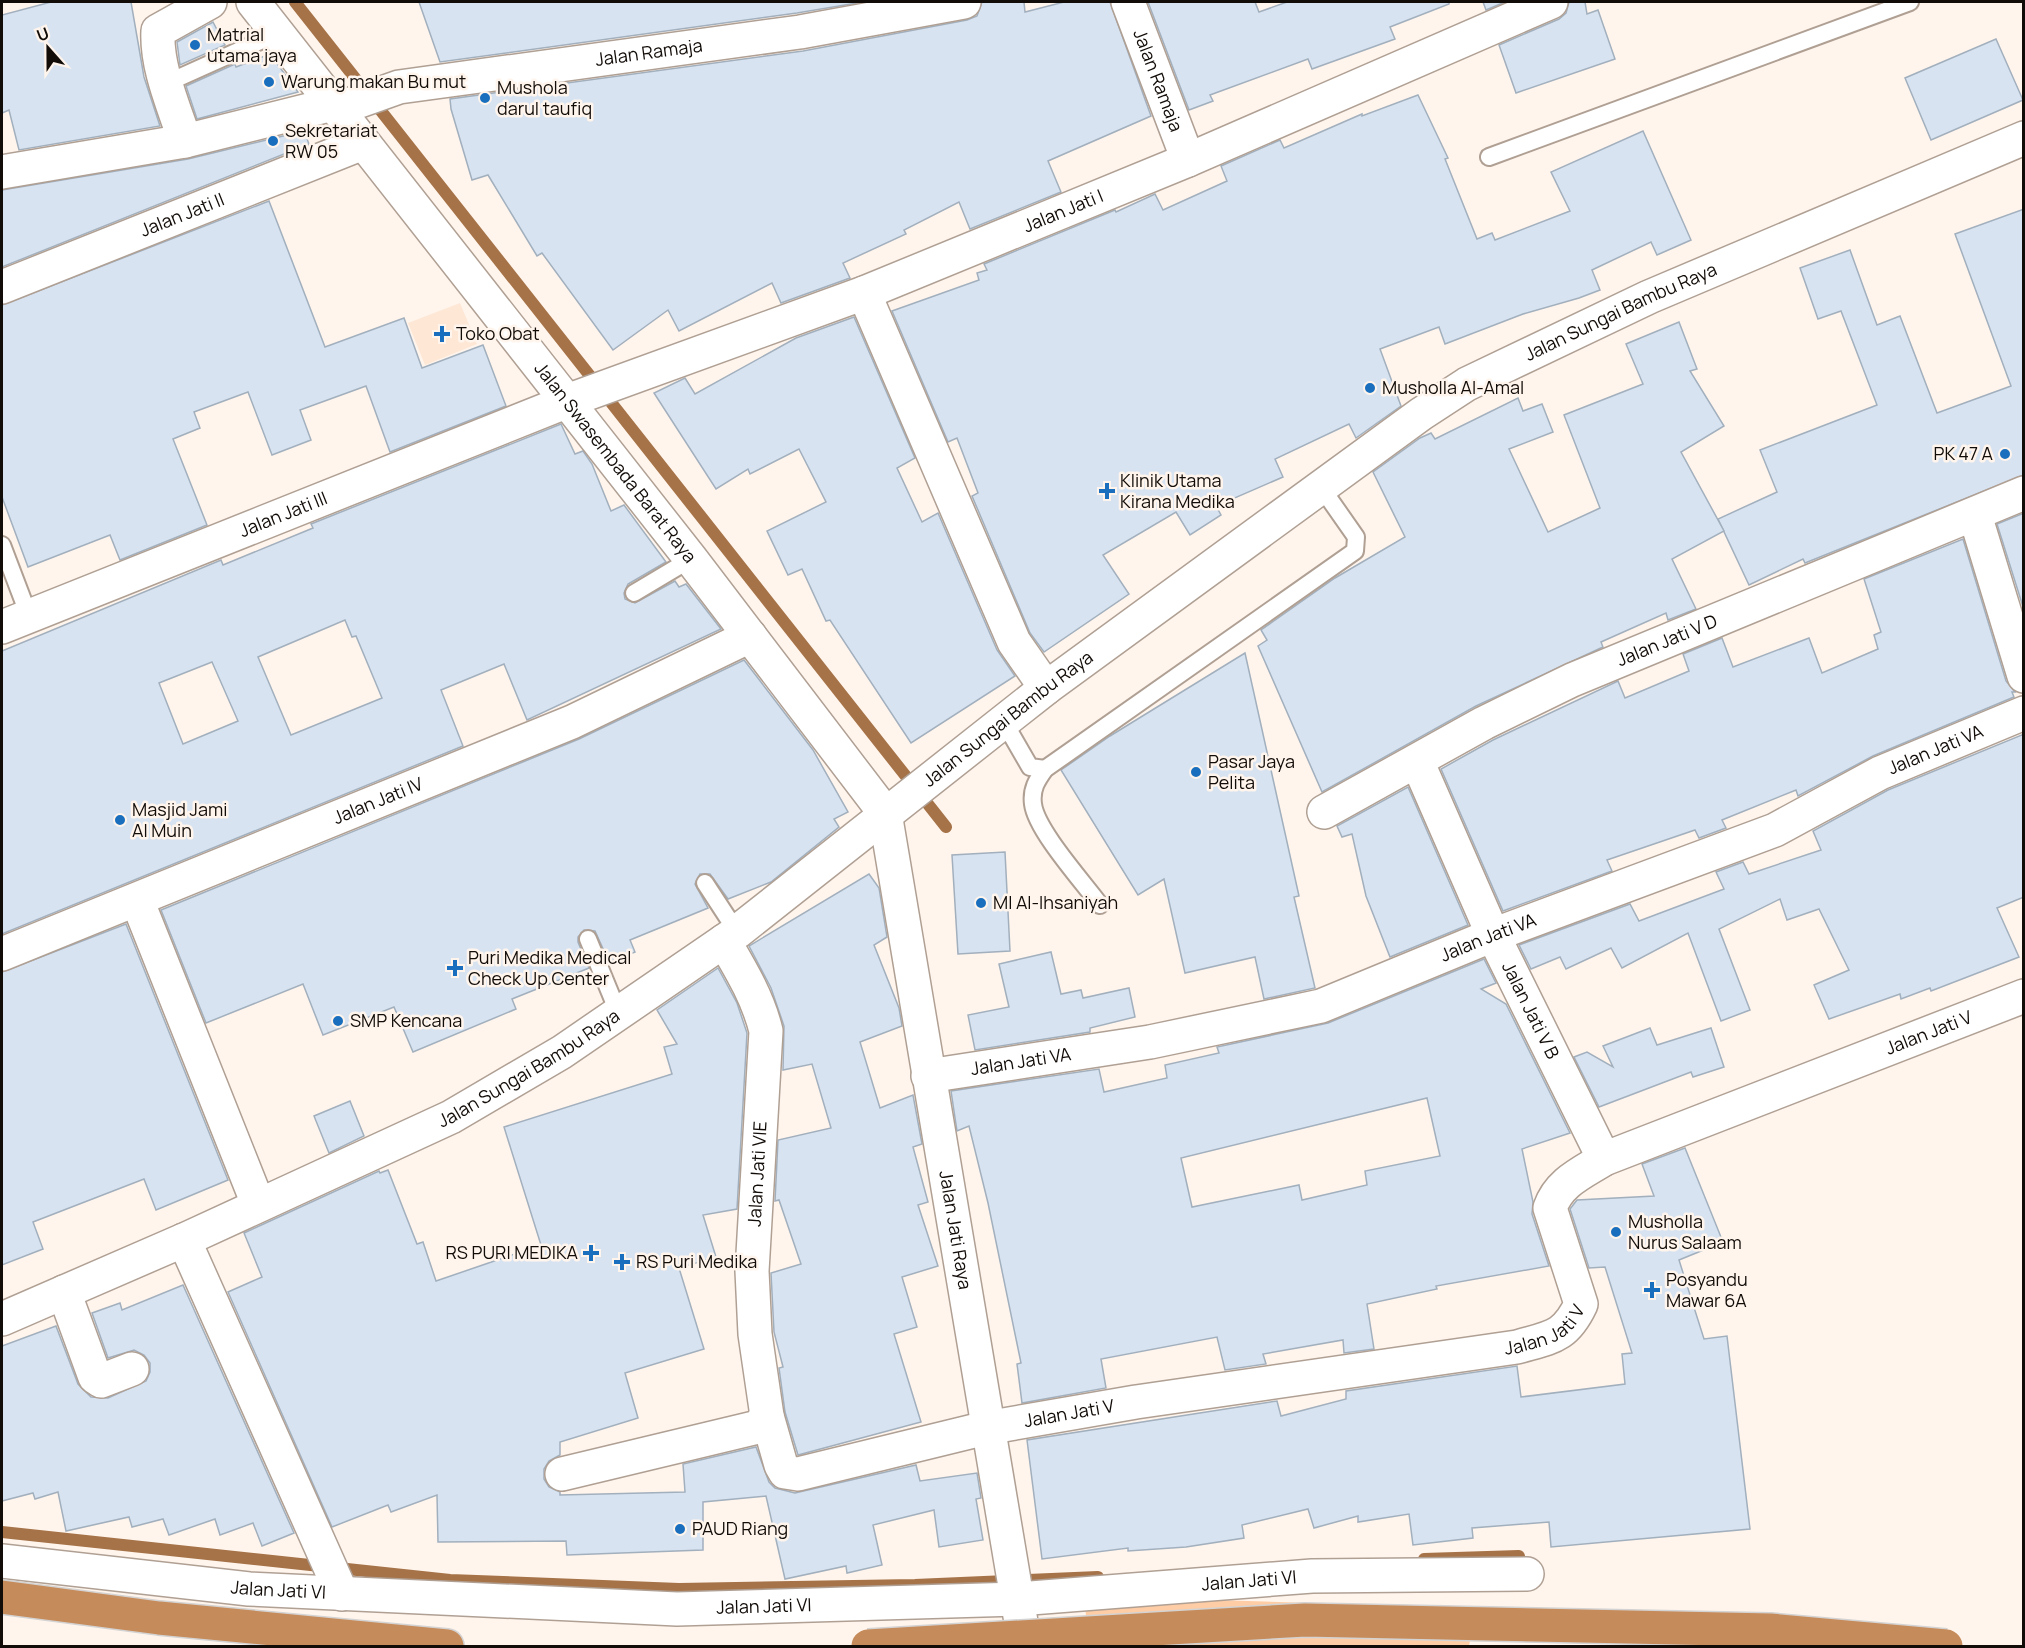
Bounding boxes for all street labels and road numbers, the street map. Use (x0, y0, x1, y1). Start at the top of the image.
street label: Jalan Ramaja (1128, 25, 1189, 135)
street label: Jalan Ramaja (594, 33, 704, 71)
street label: Jalan Jati I (1019, 183, 1107, 237)
street label: Jalan Jati II (136, 187, 227, 242)
street label: Jalan Sungai Bambu Raya (1520, 257, 1720, 366)
street label: Jalan Swasembada Barat Raya (530, 357, 702, 567)
street label: Jalan Jati III (235, 485, 331, 542)
street label: Jalan Jati V D (1613, 608, 1721, 671)
street label: Jalan Sungai Bambu Raya (918, 645, 1097, 792)
street label: Jalan Jati VA (1884, 718, 1987, 779)
street label: Jalan Jati IV (329, 771, 426, 829)
street label: Jalan Jati VA (1436, 907, 1540, 967)
street label: Jalan Jati V B (1497, 957, 1565, 1063)
street label: Jalan Sungai Bambu Raya (434, 1003, 624, 1132)
street label: Jalan Jati V (1882, 1004, 1975, 1060)
street label: Jalan Jati VA (969, 1041, 1073, 1080)
street label: Jalan Jati VIE (742, 1120, 772, 1227)
street label: Jalan Jati Raya (934, 1169, 978, 1291)
street label: Jalan Jati V (1503, 1300, 1590, 1360)
street label: Jalan Jati V (1022, 1393, 1116, 1432)
street label: Jalan Jati VI (1201, 1564, 1297, 1596)
street label: Jalan Jati VI (230, 1574, 327, 1604)
street label: Jalan Jati VI (716, 1592, 812, 1619)

